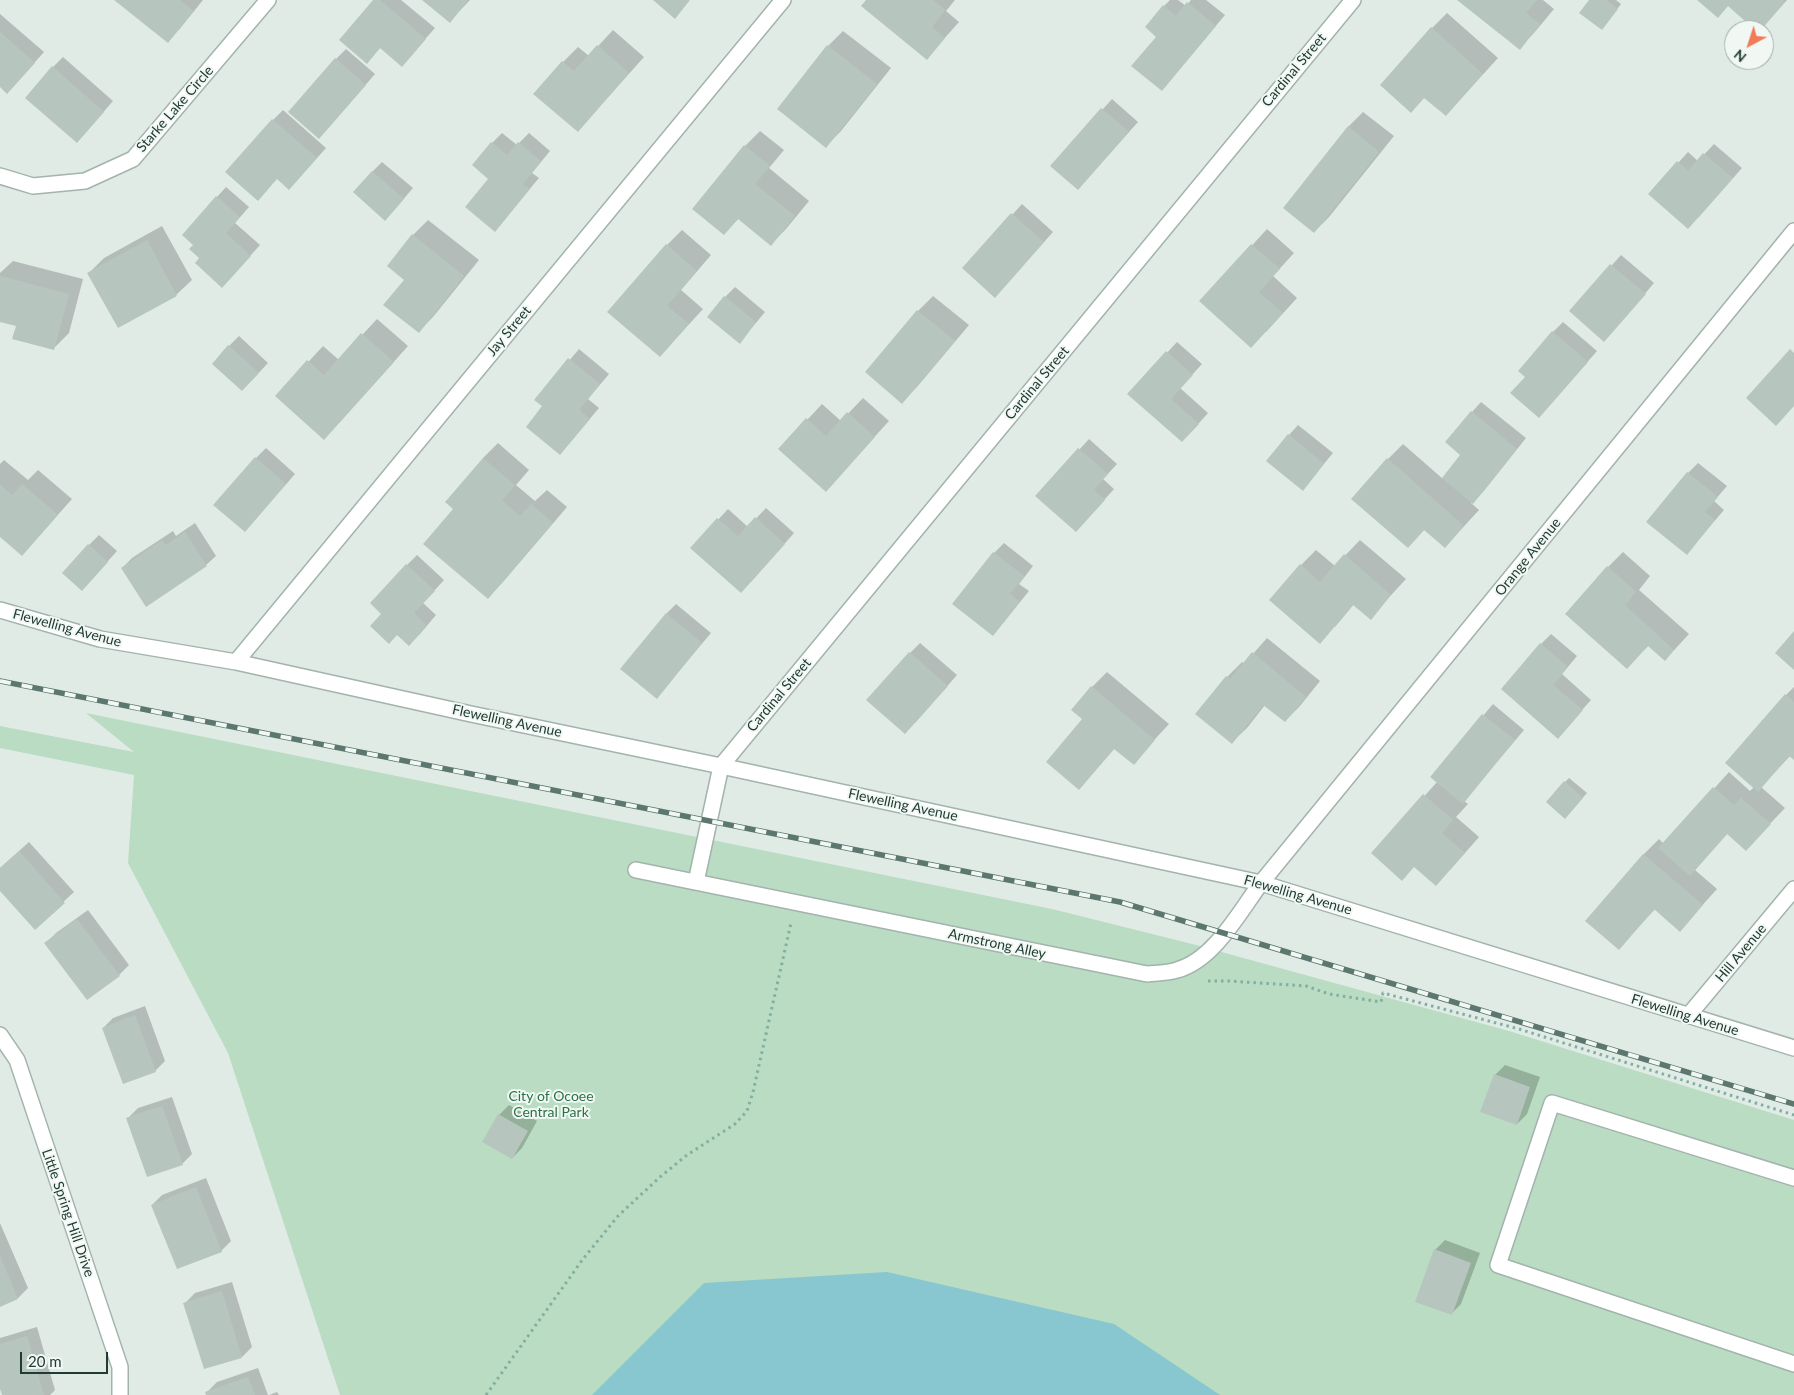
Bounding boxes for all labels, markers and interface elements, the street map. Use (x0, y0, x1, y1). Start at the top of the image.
north arrow (1724, 20, 1774, 70)
street label: Cardinal Street (1258, 30, 1330, 110)
text: N (1730, 46, 1749, 66)
street label: Starke Lake Circle (133, 62, 217, 156)
street label: Jay Street (483, 303, 535, 359)
street label: Cardinal Street (1001, 343, 1073, 423)
street label: Orange Avenue (1491, 515, 1565, 599)
street label: Flewelling Avenue (11, 605, 123, 651)
street label: Cardinal Street (743, 655, 815, 735)
street label: Flewelling Avenue (451, 701, 563, 741)
street label: Flewelling Avenue (847, 785, 959, 825)
street label: Flewelling Avenue (1242, 872, 1354, 918)
street label: Hill Avenue (1712, 921, 1770, 985)
street label: Armstrong Alley (947, 925, 1047, 963)
street label: Flewelling Avenue (1629, 991, 1741, 1039)
park label: City of Ocoee Central Park (508, 1088, 594, 1120)
street label: Little Spring Hill Drive (38, 1147, 98, 1279)
scale bar (22, 1342, 110, 1374)
text: 20 m (28, 1352, 62, 1370)

